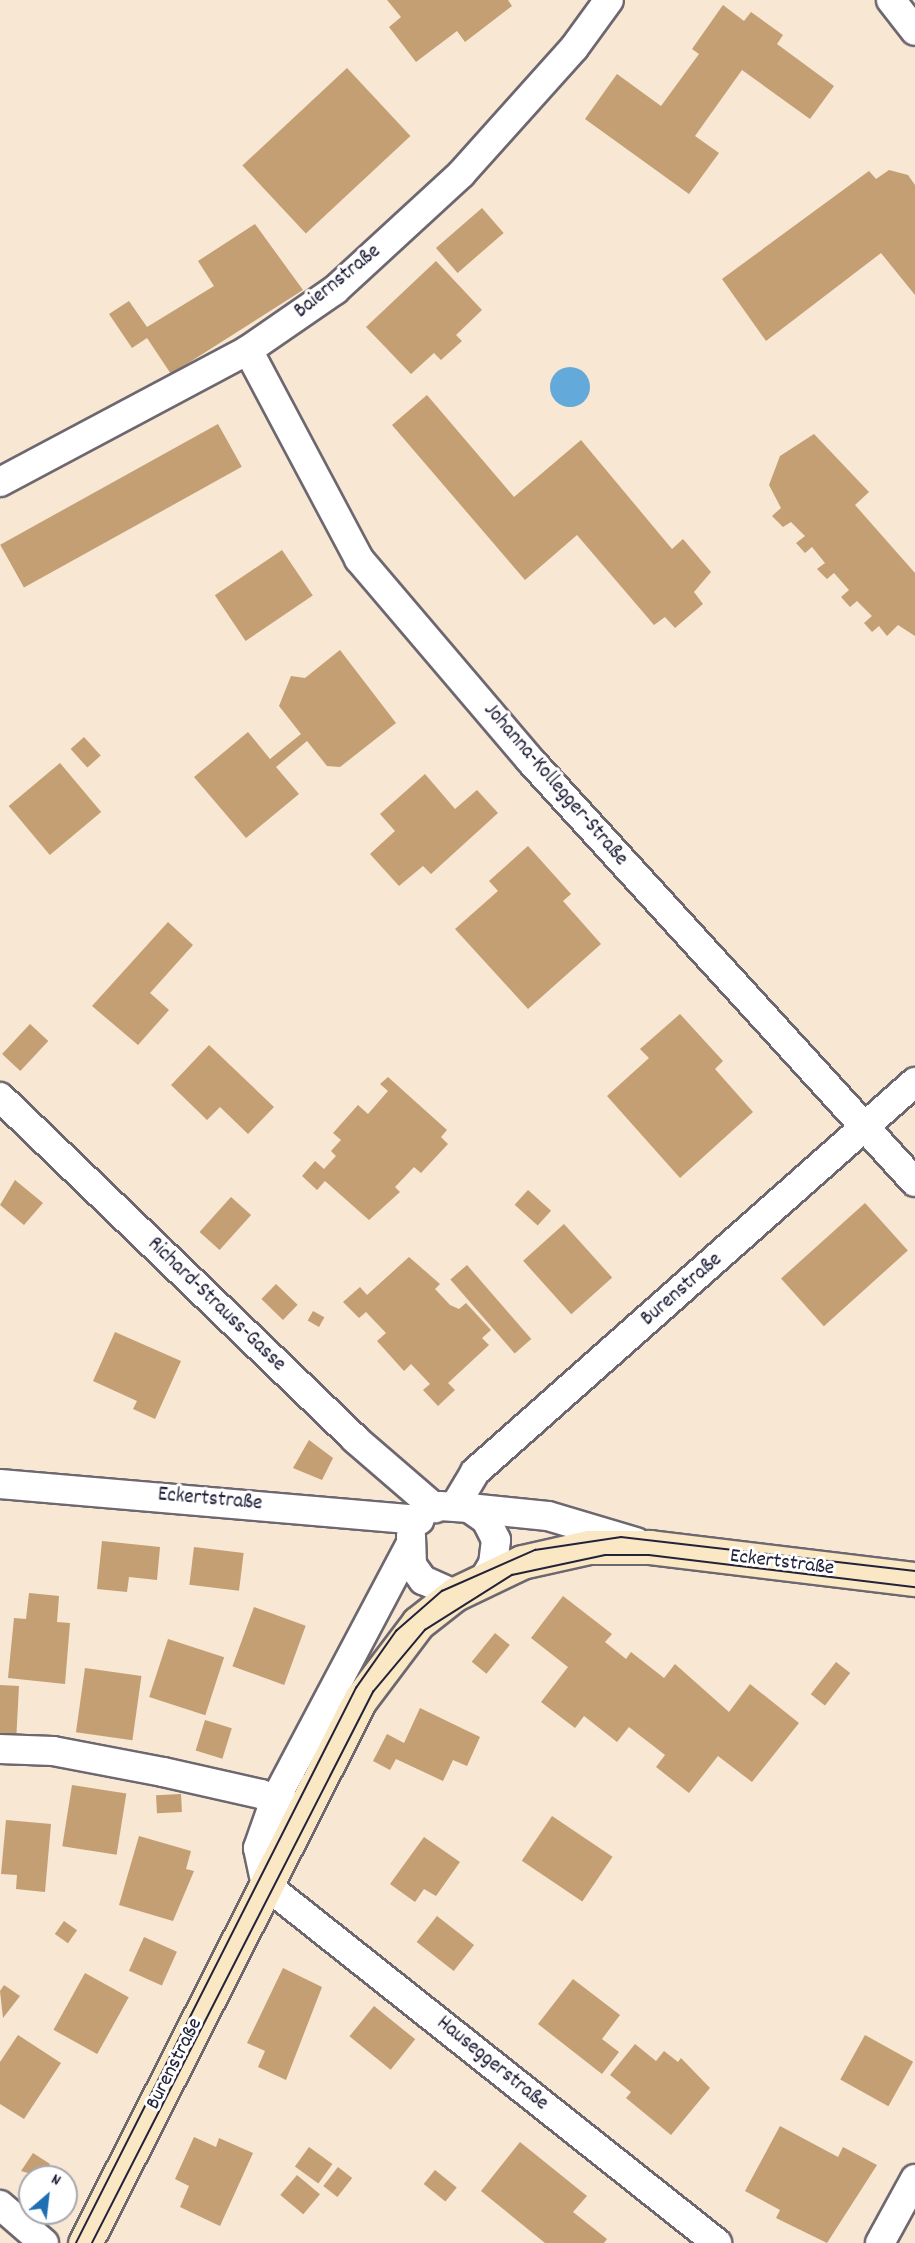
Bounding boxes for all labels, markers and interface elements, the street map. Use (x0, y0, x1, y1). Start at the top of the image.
street label: Baiernstraße (290, 240, 386, 324)
street label: Johanna-Kollegger-Straße (477, 698, 633, 872)
street label: Richard-Strauss-Gasse (142, 1232, 290, 1378)
street label: Burenstraße (636, 1248, 728, 1332)
street label: Eckertstraße (157, 1483, 263, 1517)
street label: Eckertstraße (728, 1544, 836, 1582)
street label: Hauseggerstraße (431, 2011, 553, 2117)
street label: Burenstraße (141, 2014, 209, 2114)
north arrow (18, 2165, 78, 2225)
text: N (47, 2168, 65, 2192)

